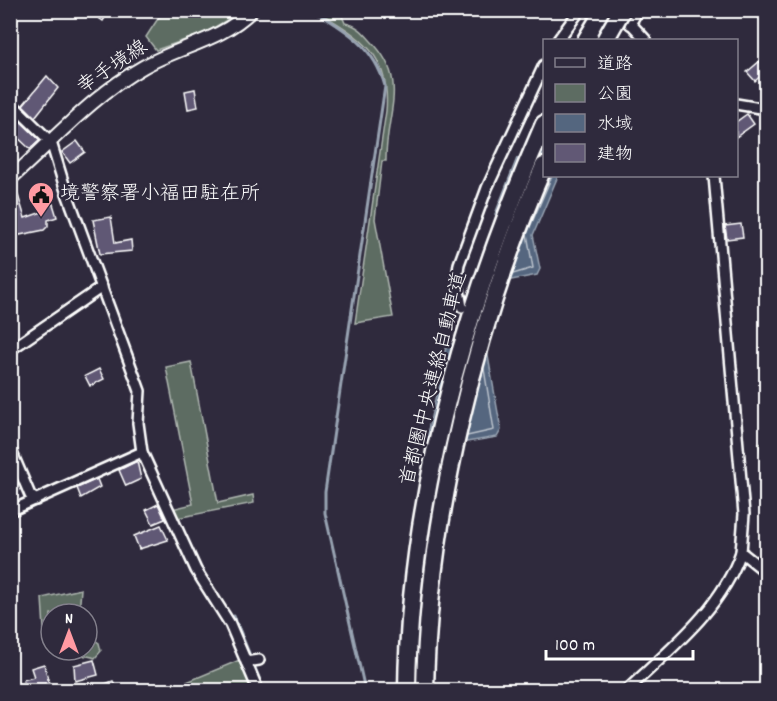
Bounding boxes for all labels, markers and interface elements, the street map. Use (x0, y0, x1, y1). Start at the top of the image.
street label: 幸手境線 (72, 34, 154, 102)
legend (543, 39, 738, 177)
text: 道路 (597, 53, 633, 78)
text: 公園 (597, 83, 633, 108)
text: 水域 (597, 113, 633, 138)
text: 建物 (597, 143, 633, 168)
public building icon: 境警察署小福田駐在所 (26, 180, 56, 218)
place label: 境警察署小福田駐在所 (60, 181, 260, 209)
street label: 首都圏中央連絡自動車道 (395, 269, 475, 489)
north arrow (39, 602, 99, 662)
text: N (65, 608, 73, 631)
scale bar (546, 623, 693, 661)
text: 100 m (555, 634, 595, 659)

